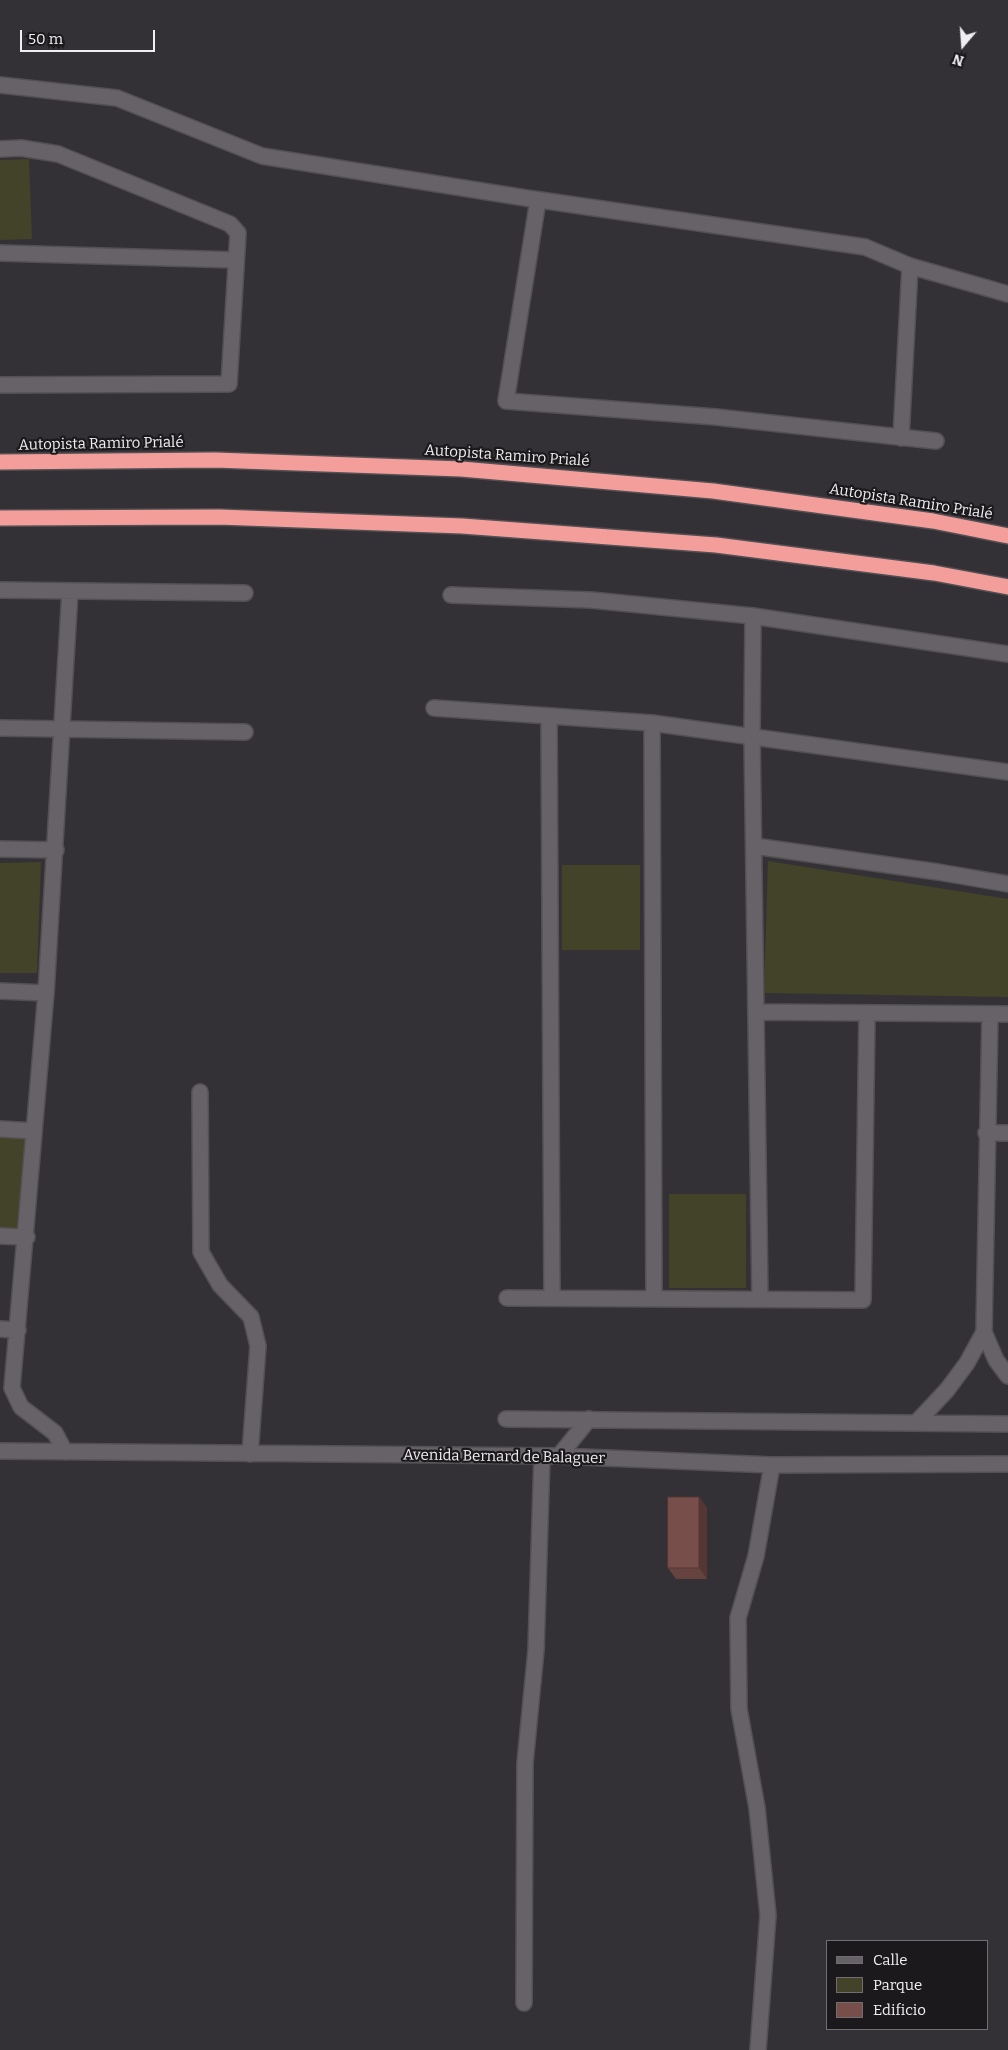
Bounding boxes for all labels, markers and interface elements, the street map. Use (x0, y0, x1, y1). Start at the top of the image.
scale bar (22, 20, 158, 52)
north arrow (938, 20, 988, 70)
text: 50 m (28, 30, 63, 48)
text: N (950, 50, 966, 69)
street label: Autopista Ramiro Prialé (18, 434, 184, 454)
street label: Autopista Ramiro Prialé (424, 441, 590, 471)
street label: Autopista Ramiro Prialé (828, 480, 994, 524)
street label: Avenida Bernard de Balaguer (403, 1446, 605, 1468)
legend (826, 1940, 988, 2030)
text: Calle (873, 1951, 907, 1969)
text: Parque (873, 1976, 922, 1994)
text: Edificio (873, 2001, 926, 2019)

